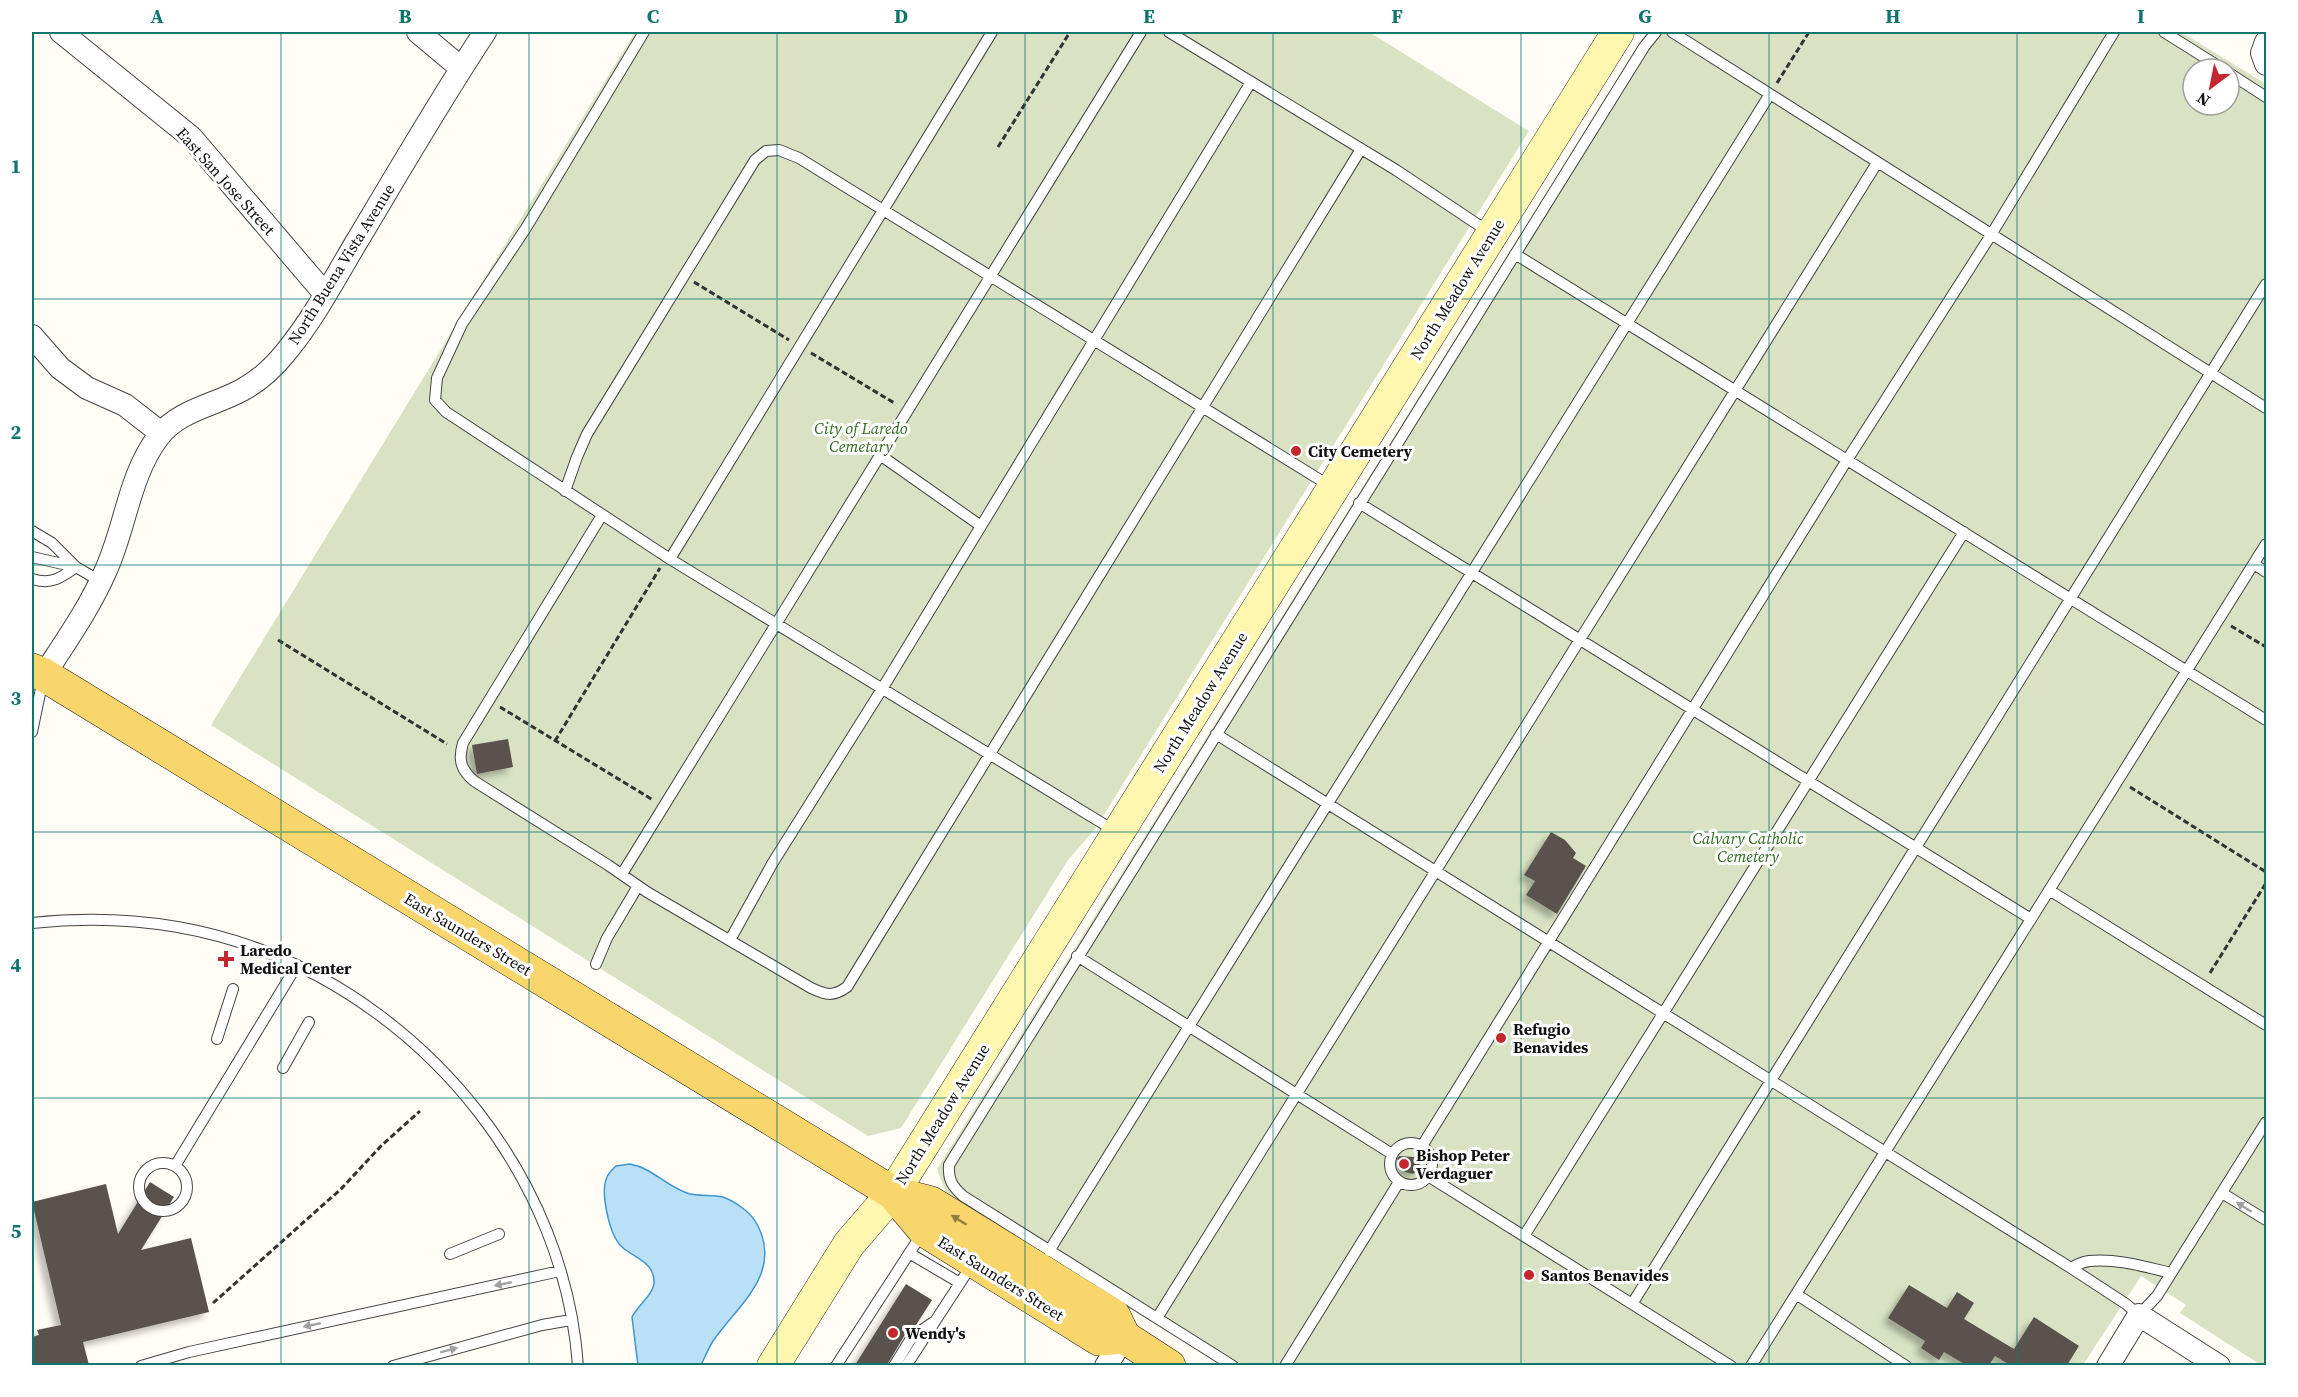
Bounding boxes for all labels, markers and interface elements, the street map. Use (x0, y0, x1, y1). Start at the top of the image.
text: A (150, 2, 164, 30)
text: B (398, 2, 412, 30)
text: C (647, 2, 659, 30)
text: D (894, 2, 908, 30)
text: E (1143, 2, 1155, 30)
text: F (1391, 2, 1403, 30)
text: G (1638, 2, 1652, 30)
text: H (1885, 2, 1901, 30)
text: I (2137, 2, 2145, 30)
north arrow (2181, 57, 2241, 117)
text: N (2192, 87, 2214, 112)
street label: East San Jose Street (172, 122, 281, 240)
text: 1 (11, 152, 21, 180)
street label: North Buena Vista Avenue (282, 179, 400, 349)
street label: North Meadow Avenue (1405, 214, 1509, 364)
park label: City of Laredo Cemetary (814, 417, 908, 457)
text: 2 (11, 418, 22, 446)
place label: City Cemetery (1308, 440, 1413, 462)
marker: City Cemetery (1289, 444, 1303, 458)
street label: North Meadow Avenue (1148, 627, 1252, 777)
text: 3 (11, 684, 22, 712)
park label: Calvary Catholic Cemetery (1692, 827, 1804, 867)
street label: East Saunders Street (400, 887, 536, 981)
place label: Laredo Medical Center (240, 939, 352, 979)
marker: Laredo Medical Center (217, 950, 235, 968)
text: 4 (11, 951, 22, 979)
place label: Refugio Benavides (1513, 1018, 1588, 1058)
marker: Refugio Benavides (1494, 1031, 1508, 1045)
street label: North Meadow Avenue (890, 1039, 994, 1189)
place label: Bishop Peter Verdaguer (1416, 1144, 1510, 1184)
marker: Bishop Peter Verdaguer (1397, 1157, 1411, 1171)
one-way arrow (2236, 1201, 2253, 1212)
one-way arrow (951, 1215, 967, 1226)
text: 5 (11, 1217, 22, 1245)
street label: East Saunders Street (934, 1230, 1069, 1326)
place label: Santos Benavides (1541, 1264, 1669, 1286)
marker: Santos Benavides (1522, 1268, 1536, 1282)
one-way arrow (494, 1280, 512, 1290)
one-way arrow (303, 1321, 322, 1331)
place label: Wendy's (905, 1322, 966, 1344)
marker: Wendy's (886, 1326, 900, 1340)
one-way arrow (441, 1345, 459, 1354)

